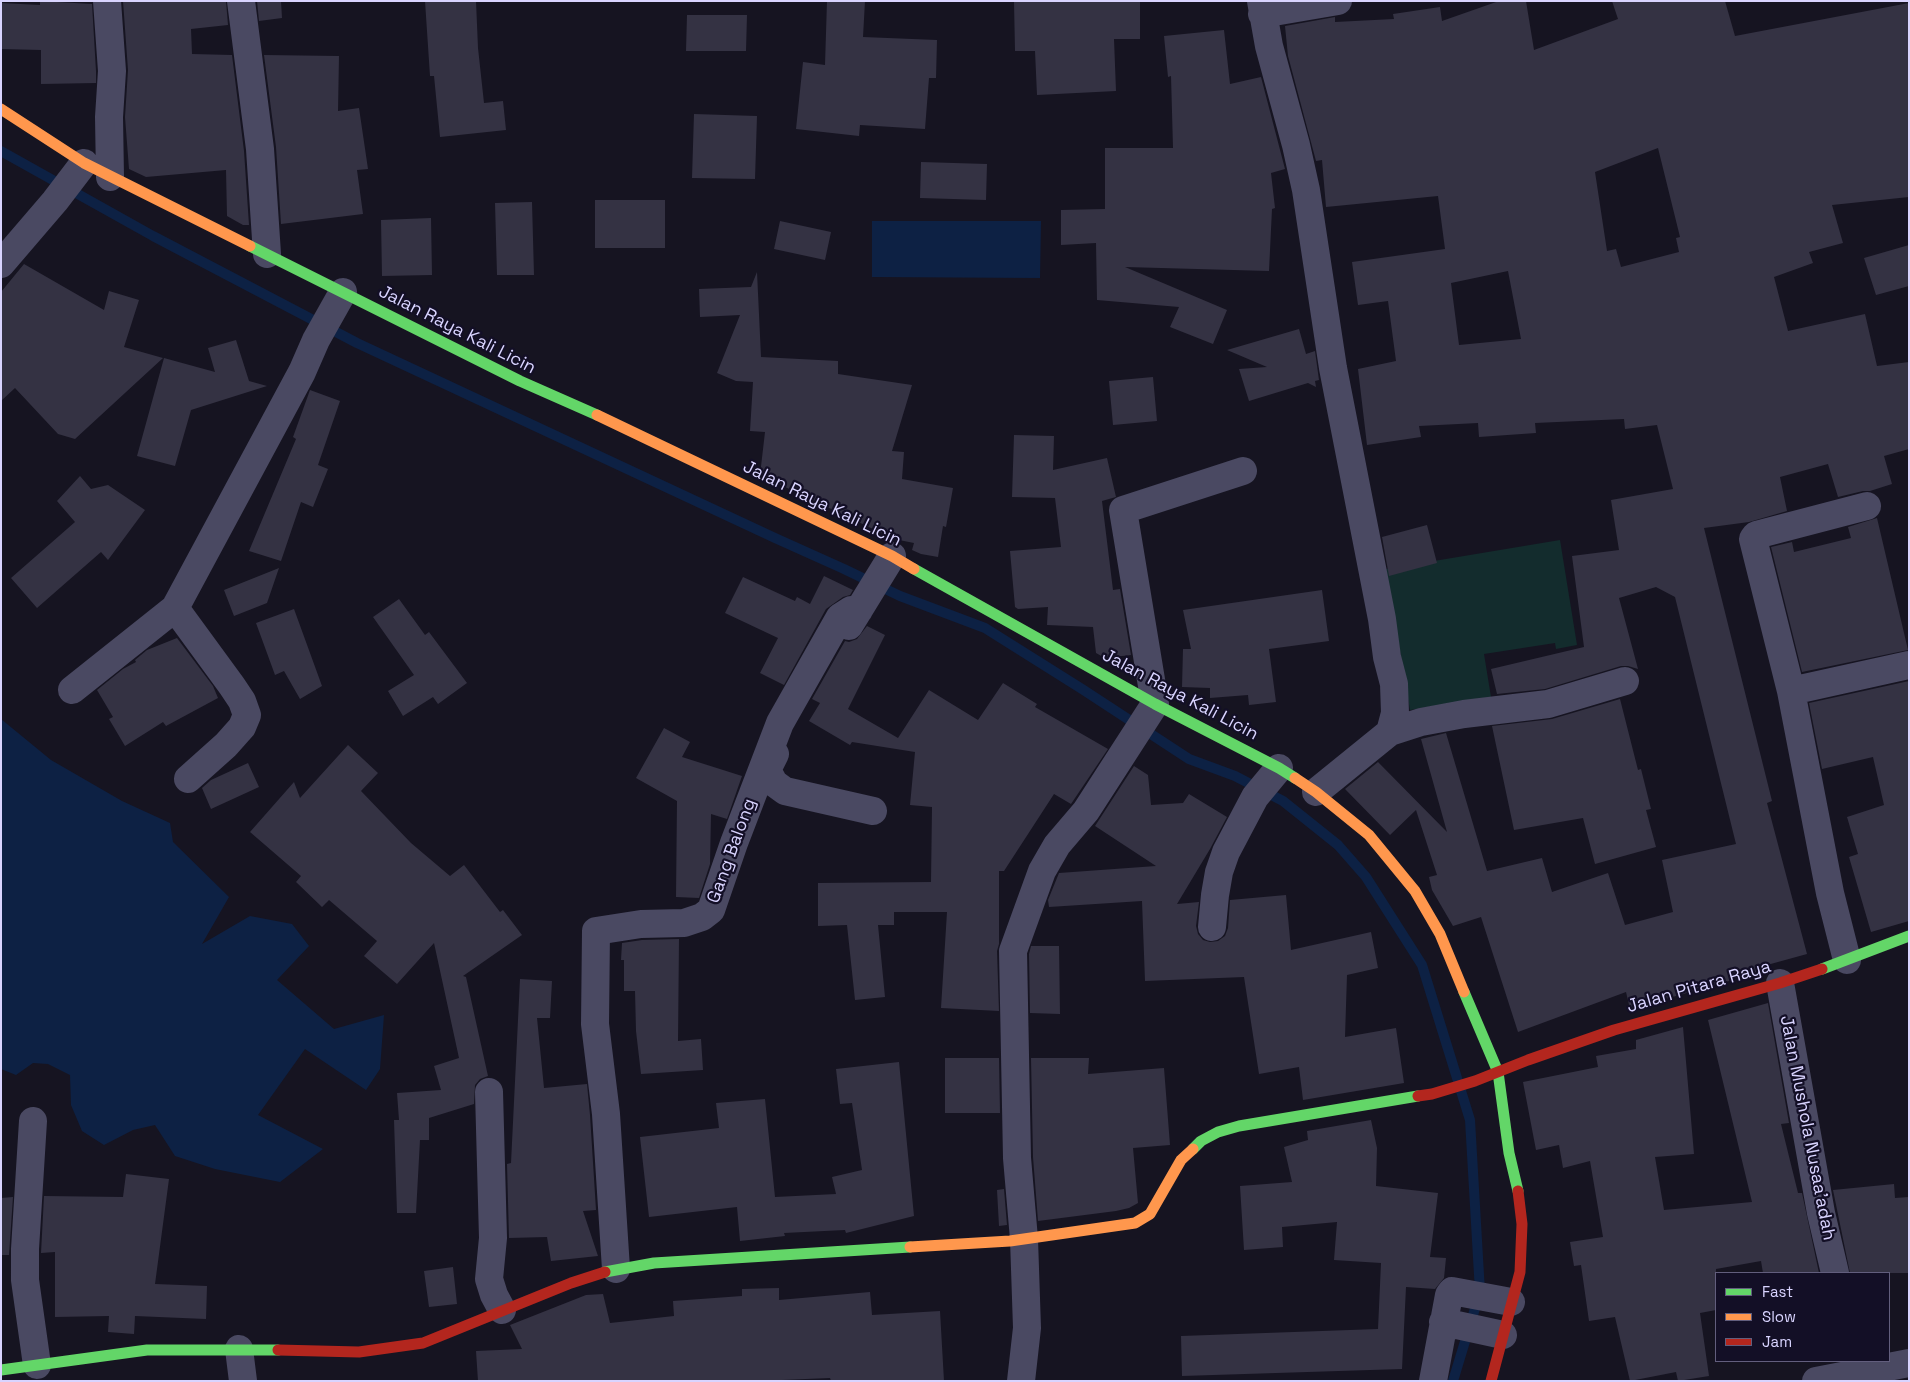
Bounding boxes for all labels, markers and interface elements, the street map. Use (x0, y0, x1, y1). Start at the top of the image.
street label: Jalan Raya Kali Licin (375, 281, 539, 379)
street label: Jalan Raya Kali Licin (739, 456, 905, 552)
street label: Jalan Raya Kali Licin (1098, 645, 1262, 745)
street label: Gang Balong (703, 796, 761, 906)
street label: Jalan Pitara Raya (1624, 956, 1774, 1018)
street label: Jalan Mushola Nusaa'adah (1775, 1014, 1839, 1242)
legend (1715, 1272, 1890, 1362)
text: Fast (1762, 1282, 1793, 1301)
text: Slow (1762, 1307, 1796, 1326)
text: Jam (1762, 1332, 1792, 1351)

